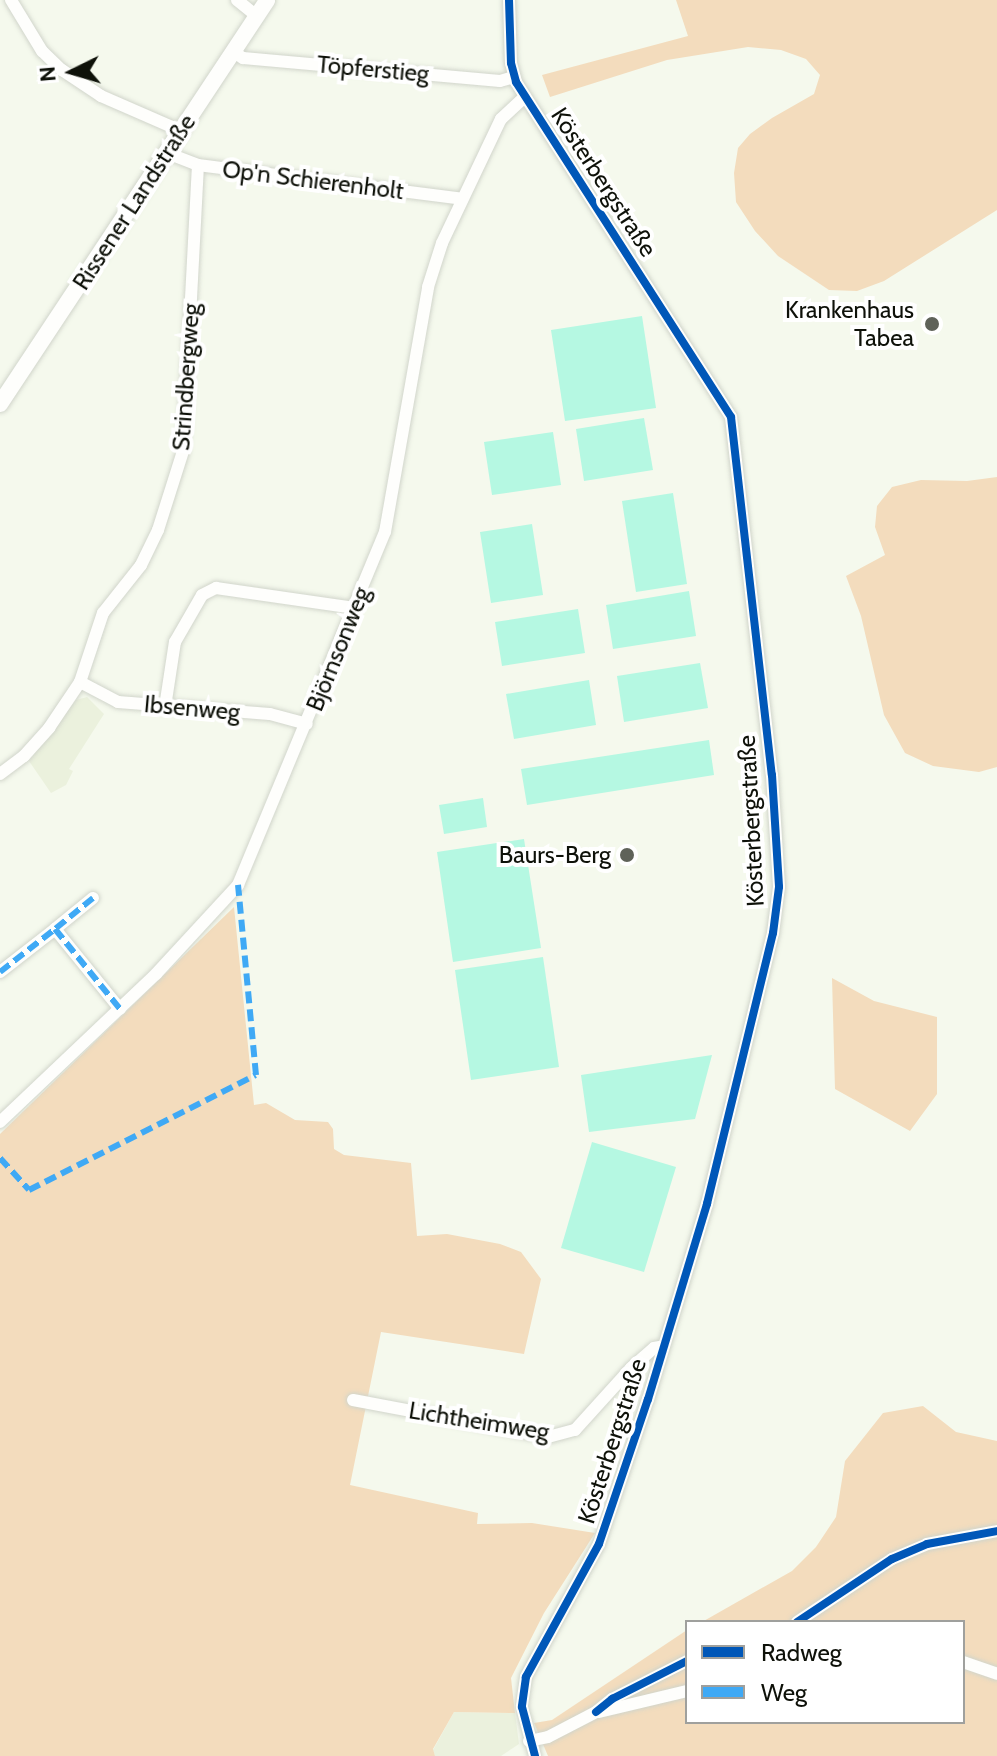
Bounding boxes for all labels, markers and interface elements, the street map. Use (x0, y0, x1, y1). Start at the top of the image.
north arrow (32, 32, 112, 112)
street label: Töpferstieg (316, 50, 430, 88)
text: N (33, 65, 62, 83)
street label: Kösterbergstraße (545, 102, 663, 262)
street label: Rissener Landstraße (67, 109, 201, 295)
street label: Op'n Schierenholt (221, 155, 405, 205)
place label: Krankenhaus Tabea (785, 296, 914, 352)
street label: Strindbergweg (166, 302, 206, 452)
marker: Krankenhaus Tabea (921, 313, 943, 335)
street label: Björnsonweg (300, 583, 376, 715)
street label: Ibsenweg (143, 689, 241, 727)
street label: Kösterbergstraße (732, 734, 770, 908)
place label: Baurs-Berg (499, 841, 611, 869)
marker: Baurs-Berg (618, 846, 636, 864)
street label: Kösterbergstraße (572, 1355, 652, 1527)
street label: Lichtheimweg (407, 1396, 551, 1446)
legend (685, 1620, 965, 1724)
text: Radweg (761, 1638, 842, 1667)
text: Weg (761, 1678, 807, 1707)

